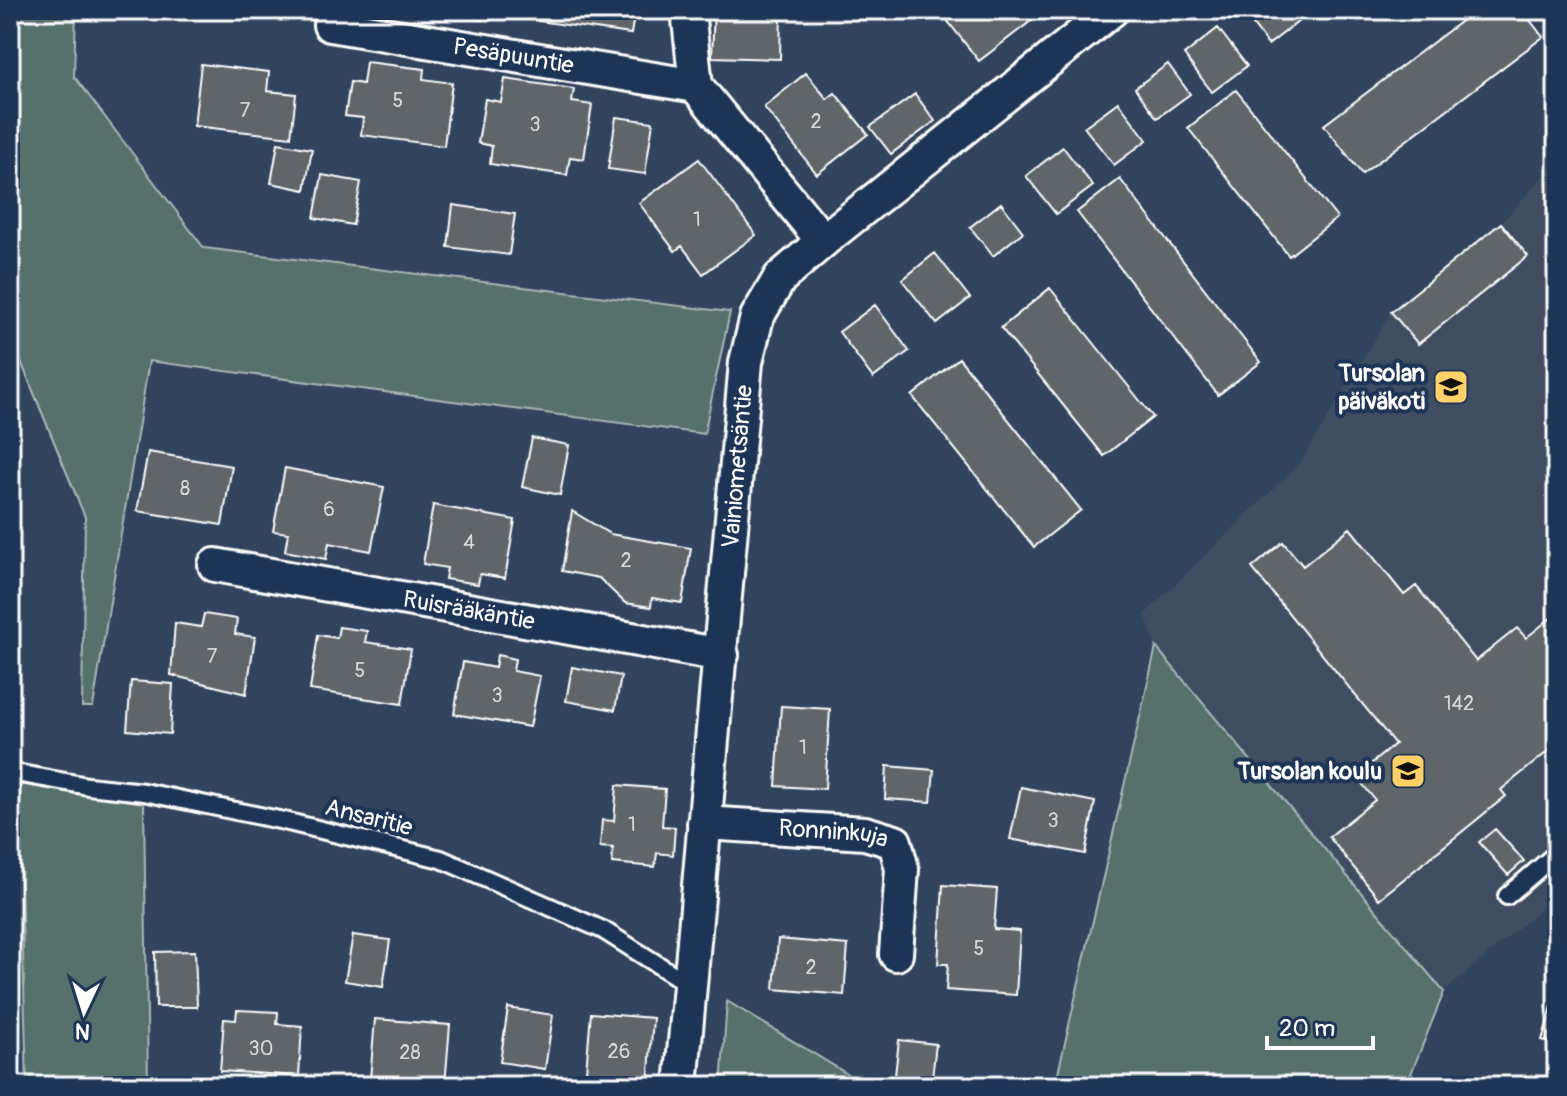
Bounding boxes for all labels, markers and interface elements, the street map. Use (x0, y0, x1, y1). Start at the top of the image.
street label: Pesäpuuntie (451, 32, 576, 80)
house number: 5 (393, 88, 403, 113)
house number: 7 (240, 98, 251, 123)
house number: 2 (810, 109, 822, 134)
house number: 3 (529, 112, 541, 137)
house number: 1 (693, 207, 701, 232)
place label: Tursolan päiväkoti (1337, 359, 1425, 416)
school or university icon: Tursolan päiväkoti (1432, 368, 1470, 406)
street label: Vainiometsäntie (716, 384, 759, 549)
house number: 8 (180, 476, 190, 501)
house number: 6 (323, 497, 335, 522)
house number: 4 (463, 530, 475, 555)
house number: 2 (620, 548, 632, 573)
street label: Ruisrääkäntie (401, 585, 537, 637)
house number: 7 (207, 644, 218, 669)
house number: 5 (355, 658, 365, 683)
house number: 3 (491, 683, 503, 708)
house number: 142 (1444, 691, 1474, 716)
house number: 1 (799, 735, 807, 760)
school or university icon: Tursolan koulu (1389, 752, 1427, 790)
place label: Tursolan koulu (1236, 757, 1382, 786)
street label: Ansaritie (322, 793, 416, 842)
house number: 3 (1047, 808, 1059, 833)
house number: 1 (628, 812, 636, 837)
street label: Ronninkuja (778, 814, 892, 854)
house number: 5 (974, 936, 984, 961)
house number: 2 (805, 955, 817, 980)
north arrow (44, 972, 124, 1052)
scale bar (1267, 1000, 1373, 1050)
text: 20 m (1279, 1014, 1335, 1043)
text: N (74, 1016, 91, 1045)
house number: 30 (249, 1036, 273, 1061)
house number: 26 (608, 1039, 630, 1064)
house number: 28 (399, 1040, 421, 1065)

